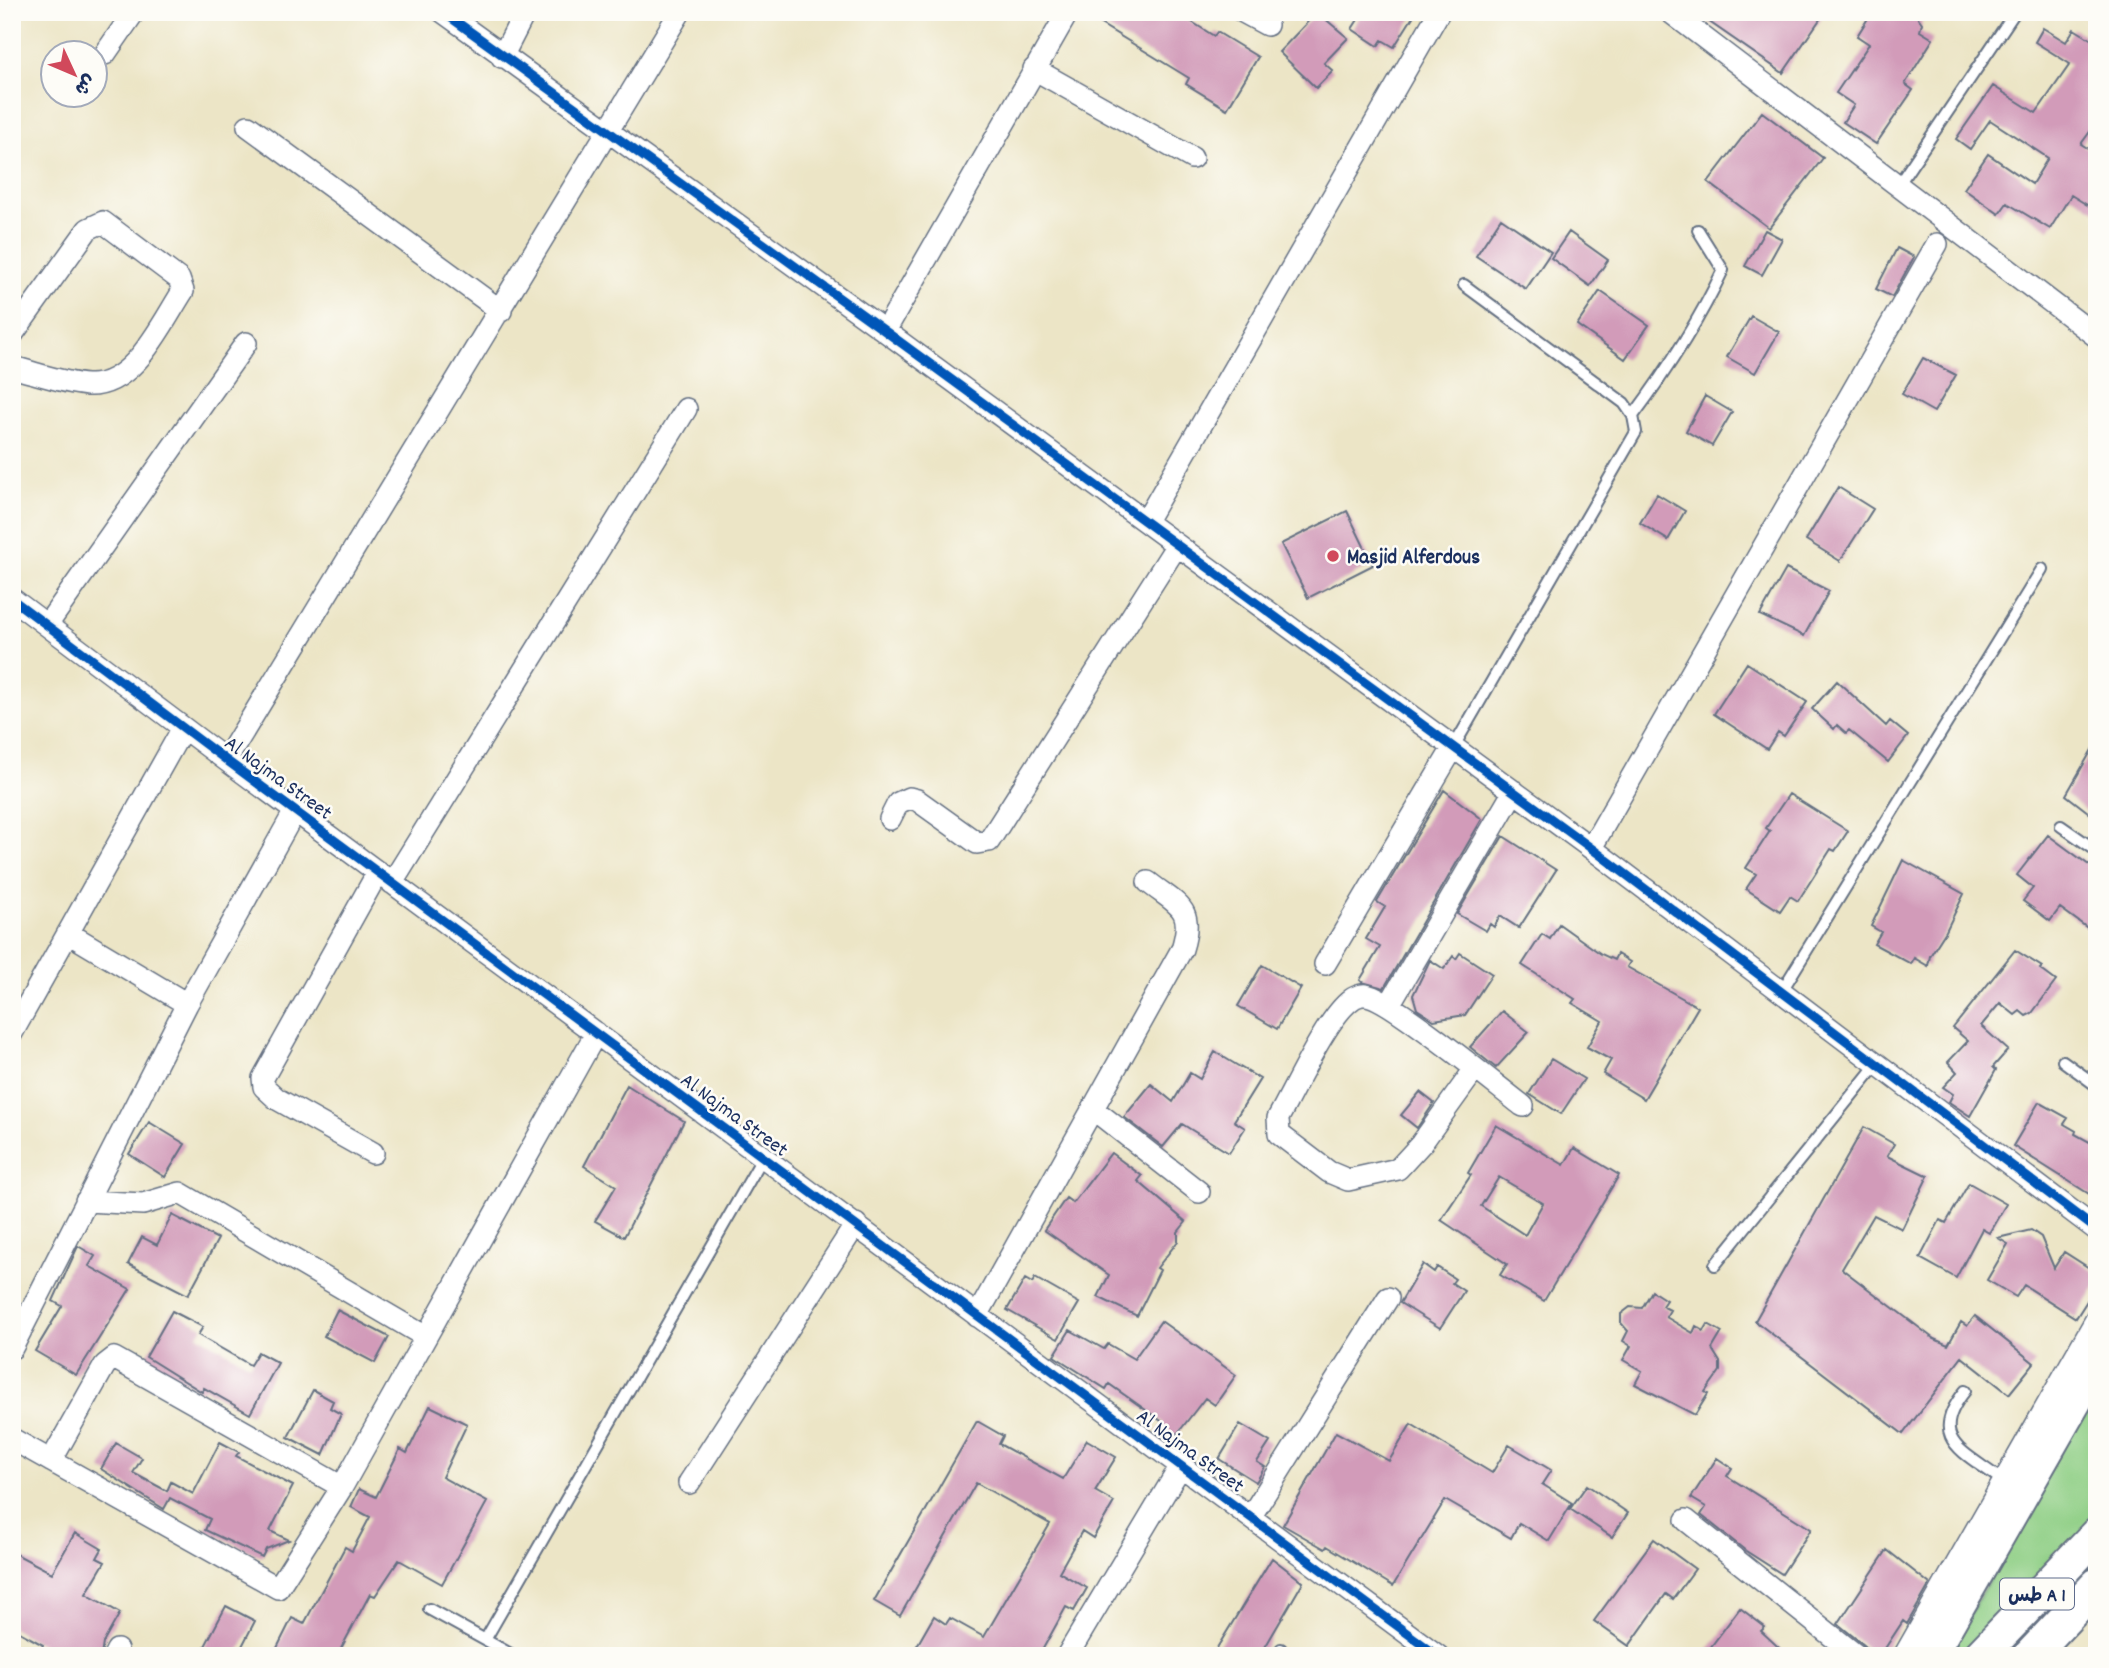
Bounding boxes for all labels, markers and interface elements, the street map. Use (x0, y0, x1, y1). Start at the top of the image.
north arrow (38, 38, 108, 108)
text: ش (67, 66, 101, 100)
place label: Masjid Alferdous (1347, 544, 1480, 574)
marker: Masjid Alferdous (1325, 548, 1341, 564)
street label: Al Najma Street (217, 730, 338, 829)
street label: Al Najma Street (673, 1067, 794, 1166)
street label: Al Najma Street (1129, 1403, 1250, 1502)
road number: طس A 1 (2000, 1578, 2074, 1610)

